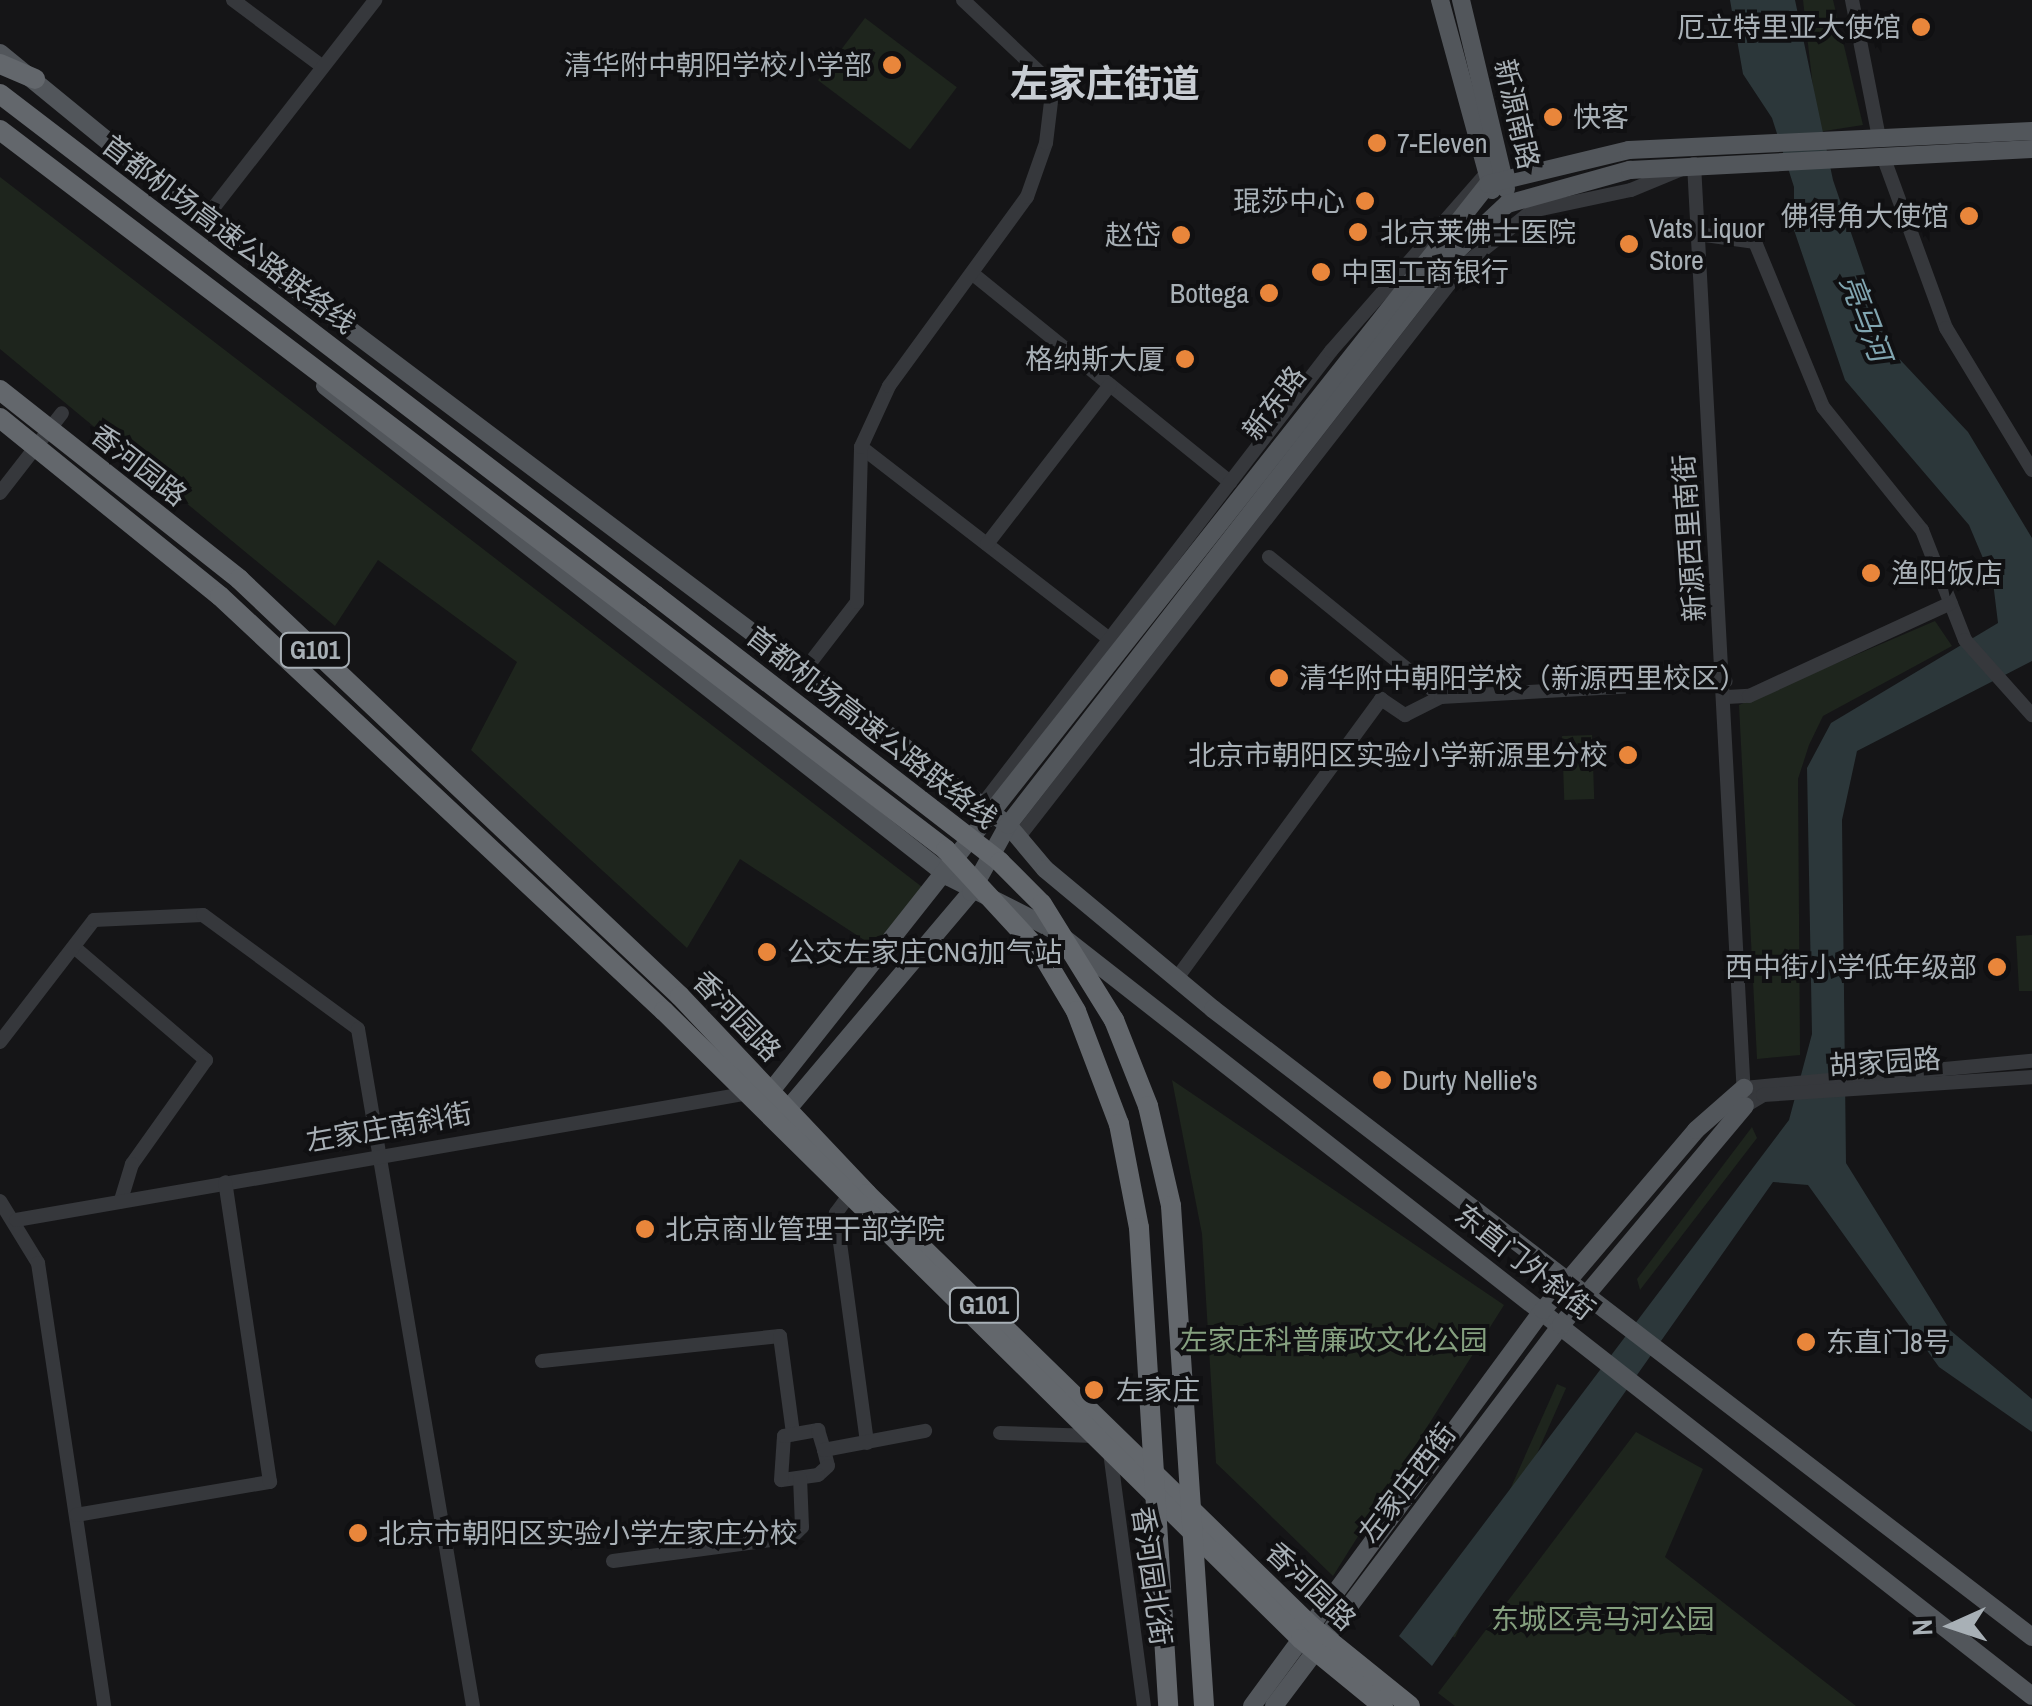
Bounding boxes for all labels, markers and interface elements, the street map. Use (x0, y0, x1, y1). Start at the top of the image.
place label: 厄立特里亚大使馆 (1677, 10, 1901, 44)
marker: 厄立特里亚大使馆 (1910, 16, 1932, 38)
place label: 清华附中朝阳学校小学部 (564, 48, 872, 82)
marker: 清华附中朝阳学校小学部 (881, 54, 903, 76)
street label: 新源南路 (1488, 56, 1546, 172)
district label: 左家庄街道 (1010, 61, 1200, 107)
place label: 快客 (1573, 100, 1629, 134)
marker: 快客 (1542, 106, 1564, 128)
place label: 7-Eleven (1397, 126, 1488, 160)
street label: 首都机场高速公路联络线 (96, 128, 362, 340)
marker: 7-Eleven (1366, 132, 1388, 154)
place label: 琨莎中心 (1233, 184, 1345, 218)
marker: 琨莎中心 (1354, 190, 1376, 212)
place label: 佛得角大使馆 (1781, 199, 1949, 233)
marker: 佛得角大使馆 (1958, 205, 1980, 227)
place label: Vats Liquor Store (1649, 211, 1765, 277)
place label: 北京莱佛士医院 (1380, 215, 1576, 249)
place label: 赵岱 (1105, 218, 1161, 252)
marker: 北京莱佛士医院 (1345, 219, 1371, 245)
marker: 赵岱 (1170, 224, 1192, 246)
marker: Vats Liquor Store (1618, 233, 1640, 255)
place label: 中国工商银行 (1341, 255, 1509, 289)
marker: 中国工商银行 (1310, 261, 1332, 283)
water label: 亮马河 (1833, 270, 1899, 366)
place label: Bottega (1170, 276, 1249, 310)
marker: Bottega (1258, 282, 1280, 304)
place label: 格纳斯大厦 (1025, 342, 1165, 376)
marker: 格纳斯大厦 (1174, 348, 1196, 370)
street label: 新东路 (1235, 359, 1313, 447)
street label: 香河园路 (85, 417, 193, 513)
street label: 新源西里南街 (1666, 453, 1712, 623)
place label: 渔阳饭店 (1891, 556, 2003, 590)
marker: 渔阳饭店 (1860, 562, 1882, 584)
street label: 首都机场高速公路联络线 (740, 619, 1004, 835)
road number: G101 (278, 630, 352, 670)
place label: 清华附中朝阳学校（新源西里校区） (1299, 661, 1747, 695)
marker: 清华附中朝阳学校（新源西里校区） (1268, 667, 1290, 689)
place label: 北京市朝阳区实验小学新源里分校 (1188, 738, 1608, 772)
marker: 北京市朝阳区实验小学新源里分校 (1617, 744, 1639, 766)
place label: 公交左家庄CNG加气站 (787, 935, 1062, 969)
marker: 公交左家庄CNG加气站 (756, 941, 778, 963)
place label: 西中街小学低年级部 (1725, 950, 1977, 984)
marker: 西中街小学低年级部 (1986, 956, 2008, 978)
street label: 香河园路 (686, 964, 788, 1068)
street label: 胡家园路 (1828, 1041, 1942, 1083)
place label: Durty Nellie's (1402, 1063, 1538, 1097)
marker: Durty Nellie's (1371, 1069, 1393, 1091)
street label: 左家庄南斜街 (303, 1096, 475, 1158)
street label: 东直门外斜街 (1448, 1197, 1602, 1327)
place label: 北京商业管理干部学院 (665, 1212, 945, 1246)
marker: 北京商业管理干部学院 (634, 1218, 656, 1240)
road number: G101 (946, 1285, 1022, 1325)
park label: 左家庄科普廉政文化公园 (1180, 1323, 1488, 1357)
place label: 东直门8号 (1826, 1325, 1951, 1359)
marker: 东直门8号 (1795, 1331, 1817, 1353)
place label: 左家庄 (1116, 1373, 1200, 1407)
marker: 左家庄 (1081, 1377, 1107, 1403)
street label: 左家庄西街 (1351, 1417, 1463, 1549)
street label: 香河园北街 (1126, 1504, 1178, 1648)
place label: 北京市朝阳区实验小学左家庄分校 (378, 1516, 798, 1550)
marker: 北京市朝阳区实验小学左家庄分校 (347, 1522, 369, 1544)
street label: 香河园路 (1259, 1535, 1363, 1637)
north arrow (1902, 1576, 2002, 1676)
park label: 东城区亮马河公园 (1491, 1602, 1715, 1636)
text: N (1903, 1618, 1941, 1637)

